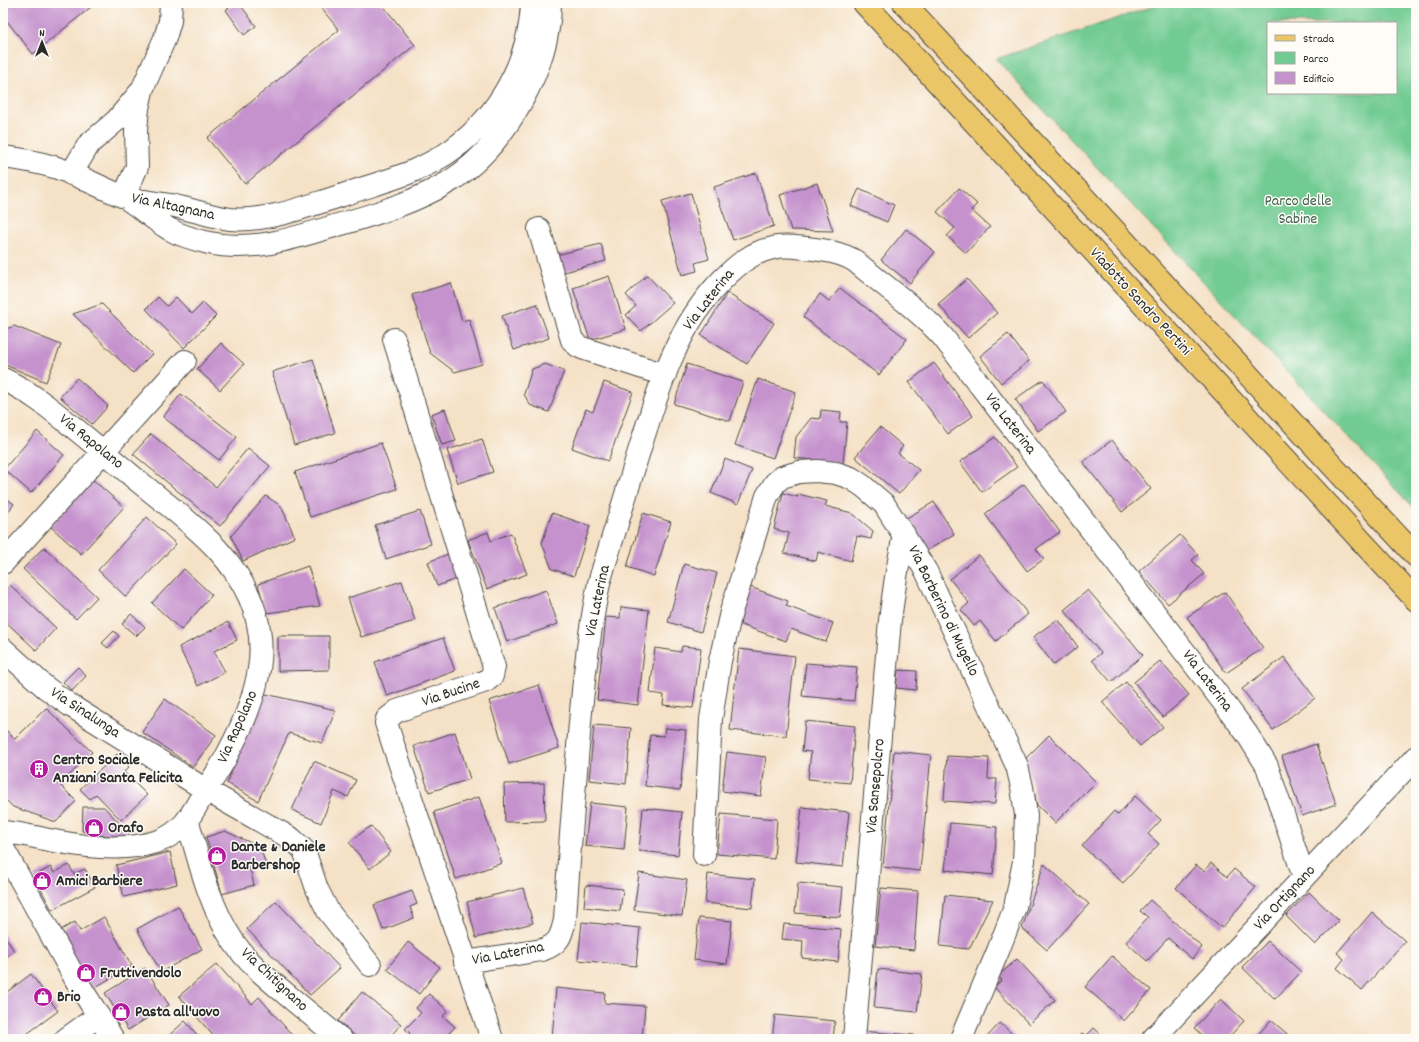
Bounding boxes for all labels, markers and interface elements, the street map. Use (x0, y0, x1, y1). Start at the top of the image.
north arrow (22, 22, 62, 62)
legend (1267, 22, 1397, 94)
text: N (39, 26, 45, 42)
text: Strada (1303, 31, 1334, 48)
text: Parco (1303, 51, 1329, 68)
text: Edificio (1303, 71, 1334, 88)
street label: Via Altagnana (129, 187, 217, 227)
park label: Parco delle Sabine (1264, 190, 1332, 231)
street label: Viadotto Sandro Pertini (1084, 243, 1197, 361)
street label: Via Laterina (678, 264, 741, 336)
street label: Via Laterina (979, 388, 1042, 460)
street label: Via Rapolano (54, 409, 128, 475)
street label: Via Barberino di Mugello (901, 542, 985, 680)
street label: Via Laterina (579, 563, 617, 639)
street label: Via Laterina (1176, 645, 1238, 717)
street label: Via Bucine (419, 672, 483, 714)
street label: Via Sinalunga (45, 682, 125, 745)
street label: Via Rapolano (212, 687, 264, 767)
street label: Via Sansepolcro (860, 738, 892, 834)
place label: Centro Sociale Anziani Santa Felicita (53, 749, 184, 790)
building icon: Centro Sociale Anziani Santa Felicita (28, 758, 50, 780)
shop icon: Orafo (83, 817, 105, 839)
place label: Orafo (108, 817, 143, 840)
place label: Dante & Daniele Barbershop (231, 836, 325, 877)
shop icon: Dante & Daniele Barbershop (206, 845, 228, 867)
street label: Via Ortignano (1249, 860, 1321, 936)
shop icon: Amici Barbiere (31, 870, 53, 892)
place label: Amici Barbiere (56, 870, 143, 893)
street label: Via Laterina (470, 936, 546, 972)
street label: Via Chitignano (235, 943, 313, 1017)
shop icon: Fruttivendolo (75, 962, 97, 984)
place label: Fruttivendolo (100, 962, 181, 985)
shop icon: Brio (32, 986, 54, 1008)
place label: Brio (57, 986, 81, 1009)
shop icon: Pasta all'uovo (110, 1001, 132, 1023)
place label: Pasta all'uovo (135, 1001, 220, 1024)

